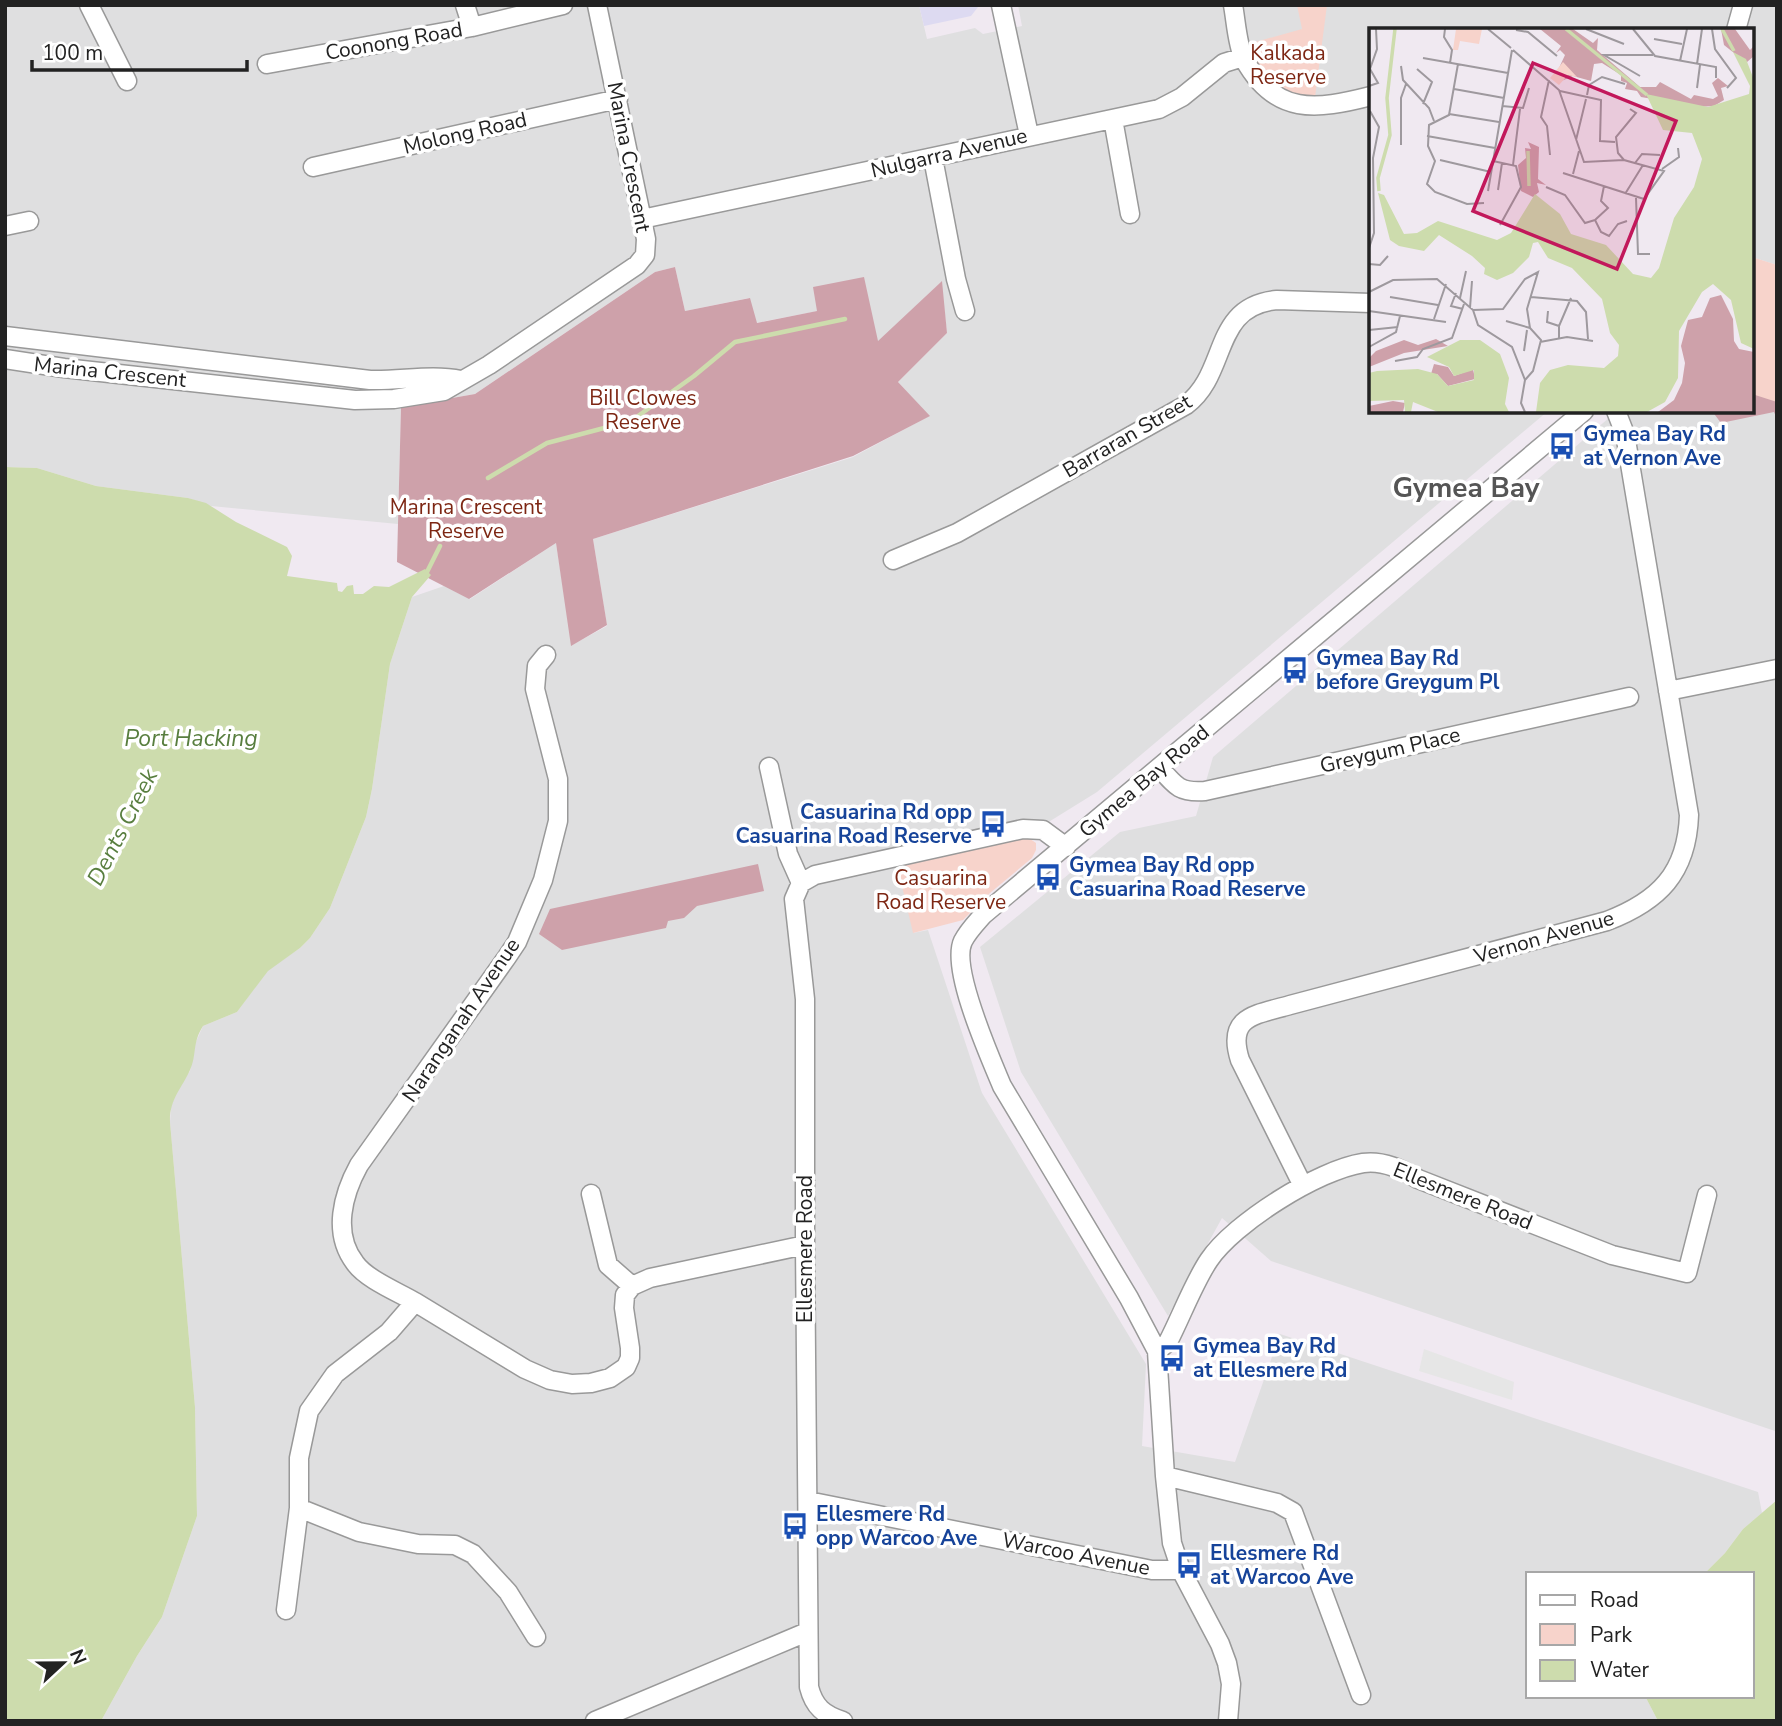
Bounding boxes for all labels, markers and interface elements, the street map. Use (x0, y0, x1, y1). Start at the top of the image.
street label: Coonong Road (323, 15, 465, 67)
scale bar (32, 28, 247, 72)
inset map (1369, 28, 1754, 413)
text: 100 m (42, 39, 103, 67)
park label: Kalkada Reserve (1250, 39, 1326, 91)
street label: Marina Crescent (601, 79, 657, 235)
street label: Molong Road (401, 105, 529, 161)
street label: Nulgarra Avenue (868, 121, 1030, 185)
street label: Marina Crescent (33, 350, 188, 394)
park label: Bill Clowes Reserve (589, 384, 697, 436)
street label: Barraran Street (1057, 387, 1197, 484)
place label: Gymea Bay Rd at Vernon Ave (1583, 420, 1726, 472)
bus stop icon: Gymea Bay Rd at Vernon Ave (1547, 431, 1577, 461)
district label: Gymea Bay (1392, 469, 1540, 507)
park label: Marina Crescent Reserve (390, 493, 543, 545)
place label: Gymea Bay Rd before Greygum Pl (1316, 644, 1500, 696)
bus stop icon: Gymea Bay Rd before Greygum Pl (1280, 655, 1310, 685)
street label: Gymea Bay Road (1073, 718, 1215, 844)
street label: Greygum Place (1317, 720, 1463, 780)
water label: Port Hacking (124, 723, 258, 754)
water label: Dents Creek (80, 763, 165, 891)
place label: Casuarina Rd opp Casuarina Road Reserve (735, 798, 972, 850)
bus stop icon: Casuarina Rd opp Casuarina Road Reserve (978, 809, 1008, 839)
place label: Gymea Bay Rd opp Casuarina Road Reserve (1069, 851, 1306, 903)
bus stop icon: Gymea Bay Rd opp Casuarina Road Reserve (1033, 862, 1063, 892)
park label: Casuarina Road Reserve (876, 864, 1006, 916)
street label: Vernon Avenue (1470, 904, 1617, 971)
street label: Naranganah Avenue (396, 932, 526, 1108)
street label: Ellesmere Road (1389, 1155, 1537, 1237)
street label: Ellesmere Road (791, 1175, 819, 1323)
place label: Gymea Bay Rd at Ellesmere Rd (1193, 1332, 1347, 1384)
bus stop icon: Gymea Bay Rd at Ellesmere Rd (1157, 1343, 1187, 1373)
place label: Ellesmere Rd opp Warcoo Ave (816, 1500, 977, 1552)
bus stop icon: Ellesmere Rd opp Warcoo Ave (780, 1511, 810, 1541)
street label: Warcoo Avenue (1000, 1526, 1152, 1582)
place label: Ellesmere Rd at Warcoo Ave (1210, 1539, 1354, 1591)
bus stop icon: Ellesmere Rd at Warcoo Ave (1174, 1550, 1204, 1580)
legend (1526, 1572, 1754, 1698)
text: Road (1590, 1586, 1639, 1614)
text: Park (1590, 1621, 1632, 1649)
north arrow (28, 1628, 98, 1698)
text: N (63, 1646, 93, 1668)
text: Water (1590, 1656, 1649, 1684)

